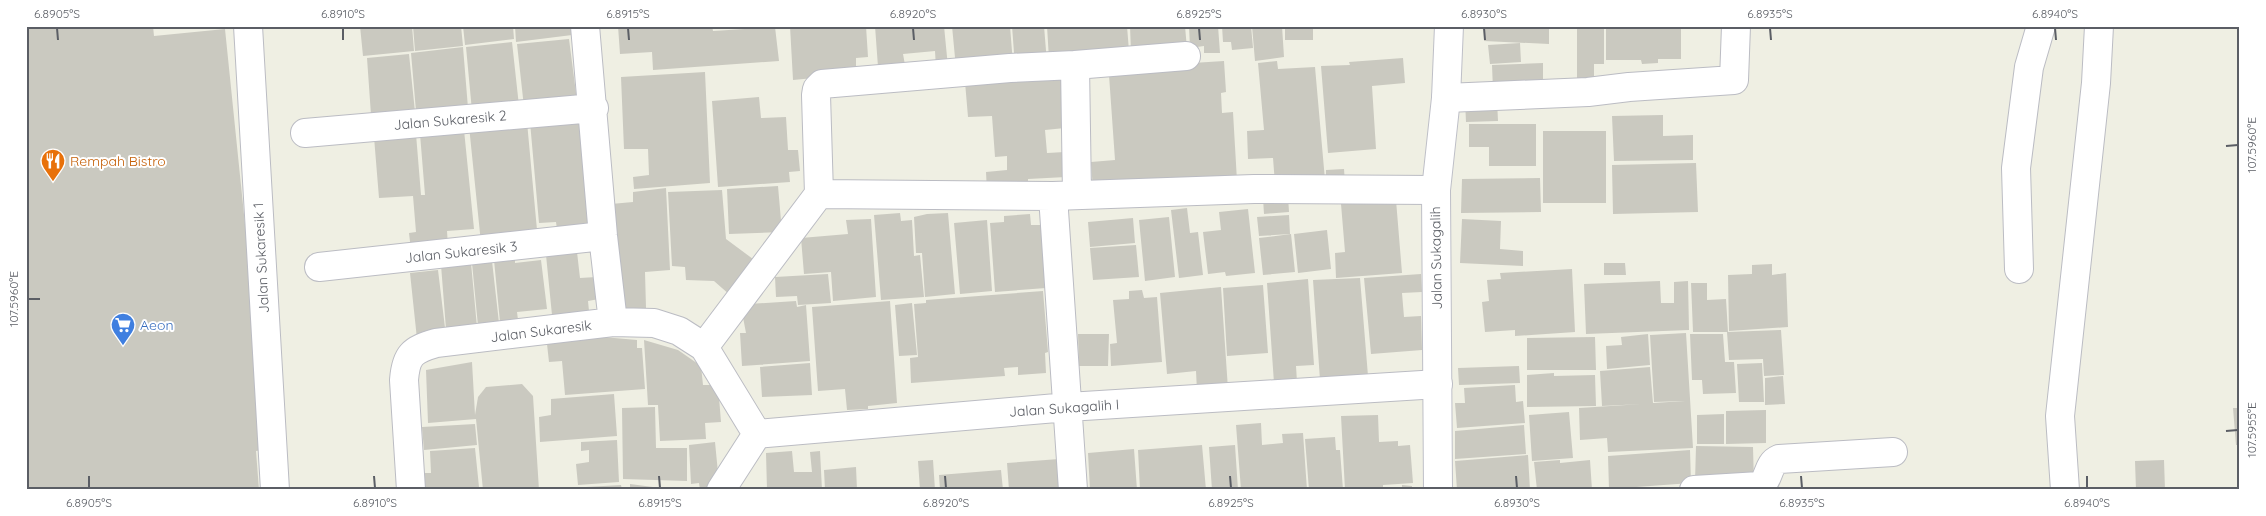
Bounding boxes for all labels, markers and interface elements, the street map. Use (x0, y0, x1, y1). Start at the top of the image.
text: 6.8905°S (34, 6, 80, 21)
text: 6.8910°S (321, 6, 365, 21)
text: 6.8915°S (606, 6, 650, 21)
text: 6.8920°S (890, 6, 936, 21)
text: 6.8925°S (1176, 6, 1222, 21)
text: 6.8930°S (1461, 6, 1507, 21)
text: 6.8935°S (1747, 6, 1793, 21)
text: 6.8940°S (2032, 6, 2078, 21)
street label: Jalan Sukaresik 2 (393, 106, 508, 134)
text: 107.5960°E (2244, 117, 2259, 173)
restaurant icon: Rempah Bistro (40, 148, 66, 182)
place label: Rempah Bistro (70, 152, 166, 170)
street label: Jalan Sukaresik 1 (249, 202, 273, 314)
street label: Jalan Sukagalih (1426, 206, 1446, 310)
street label: Jalan Sukaresik 3 (404, 237, 518, 267)
text: 107.5960°E (6, 271, 21, 327)
supermarket icon: Aeon (110, 312, 136, 346)
place label: Aeon (140, 316, 174, 334)
street label: Jalan Sukaresik (489, 316, 593, 346)
street label: Jalan Sukagalih I (1008, 395, 1120, 421)
text: 107.5955°E (2244, 402, 2259, 458)
text: 6.8905°S (66, 495, 112, 510)
text: 6.8910°S (353, 495, 397, 510)
text: 6.8915°S (638, 495, 682, 510)
text: 6.8920°S (923, 495, 969, 510)
text: 6.8925°S (1208, 495, 1254, 510)
text: 6.8930°S (1494, 495, 1540, 510)
text: 6.8935°S (1779, 495, 1825, 510)
text: 6.8940°S (2064, 495, 2110, 510)

